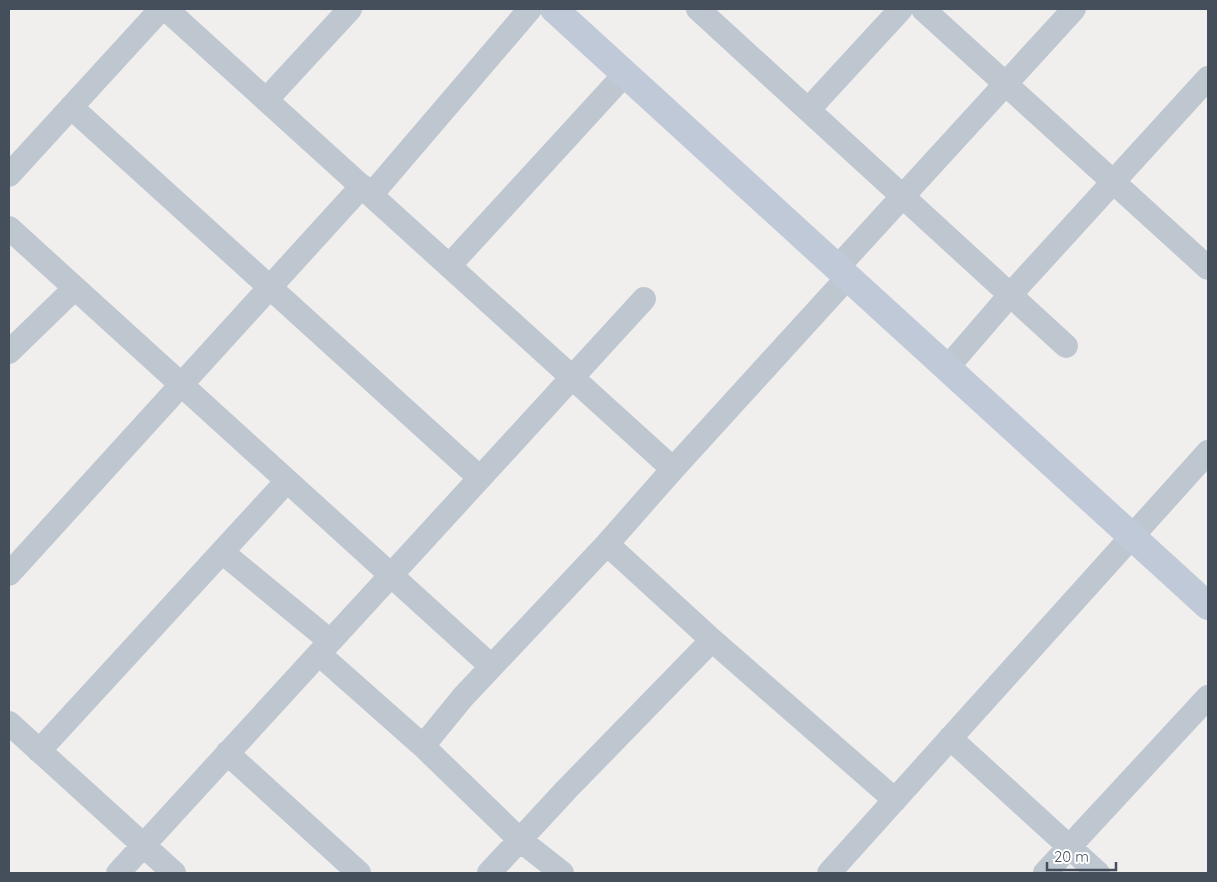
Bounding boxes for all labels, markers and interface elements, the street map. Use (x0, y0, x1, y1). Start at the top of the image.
scale bar (1047, 840, 1116, 872)
text: 20 m (1054, 847, 1089, 866)

